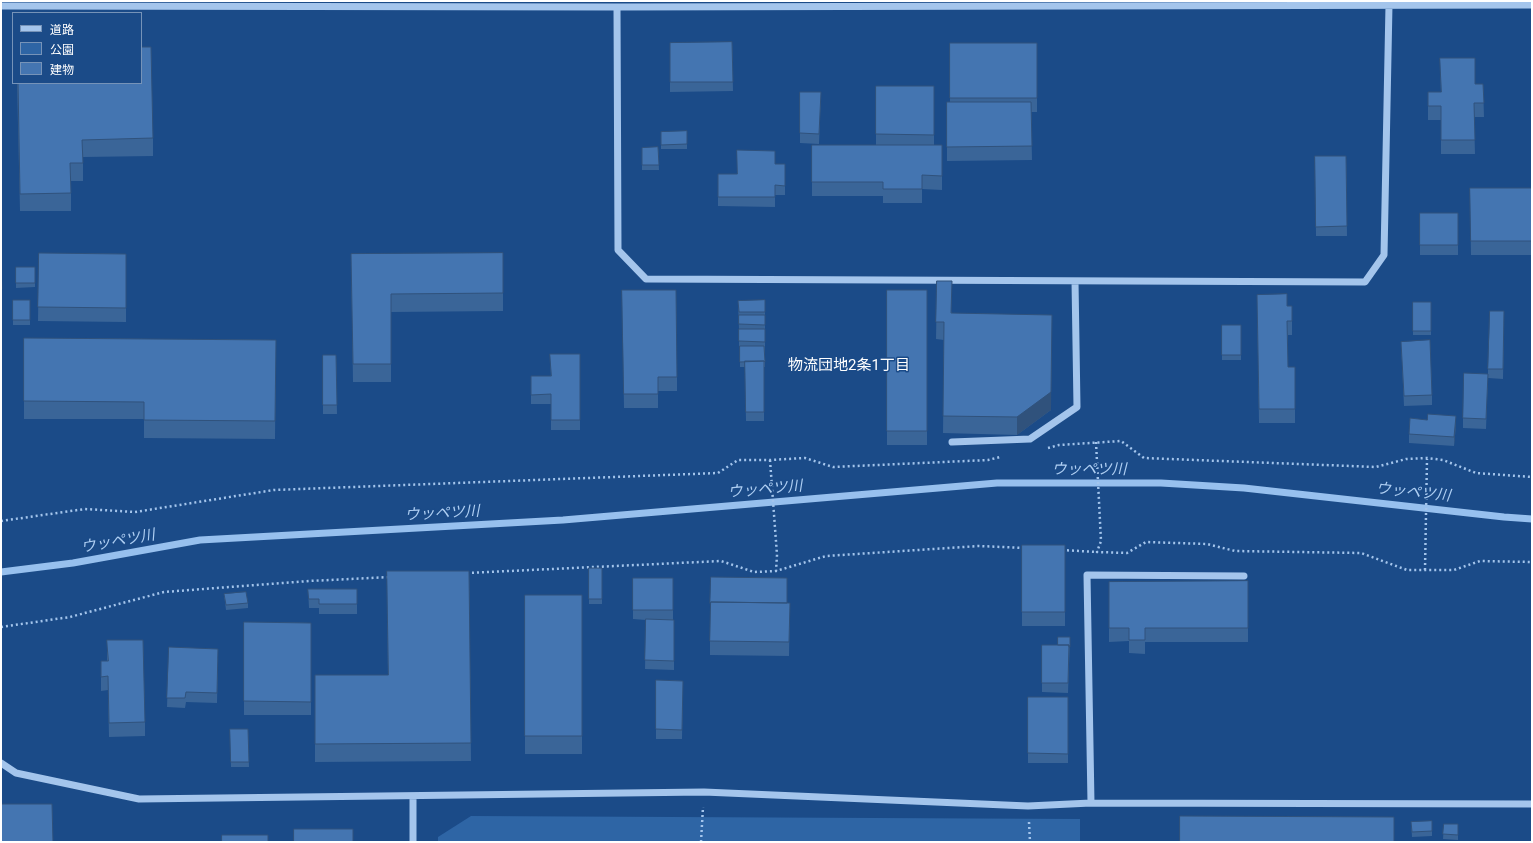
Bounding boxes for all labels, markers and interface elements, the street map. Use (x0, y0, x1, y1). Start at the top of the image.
legend (12, 12, 142, 84)
text: 道路 (50, 23, 74, 37)
text: 公園 (50, 43, 74, 57)
text: 建物 (50, 63, 74, 77)
district label: 物流団地2条1丁目 (788, 357, 910, 375)
water label: ウッペツ川 (1052, 461, 1126, 479)
water label: ウッペツ川 (727, 478, 803, 502)
water label: ウッペツ川 (1375, 480, 1451, 506)
water label: ウッペツ川 (404, 503, 480, 525)
water label: ウッペツ川 (80, 527, 156, 557)

